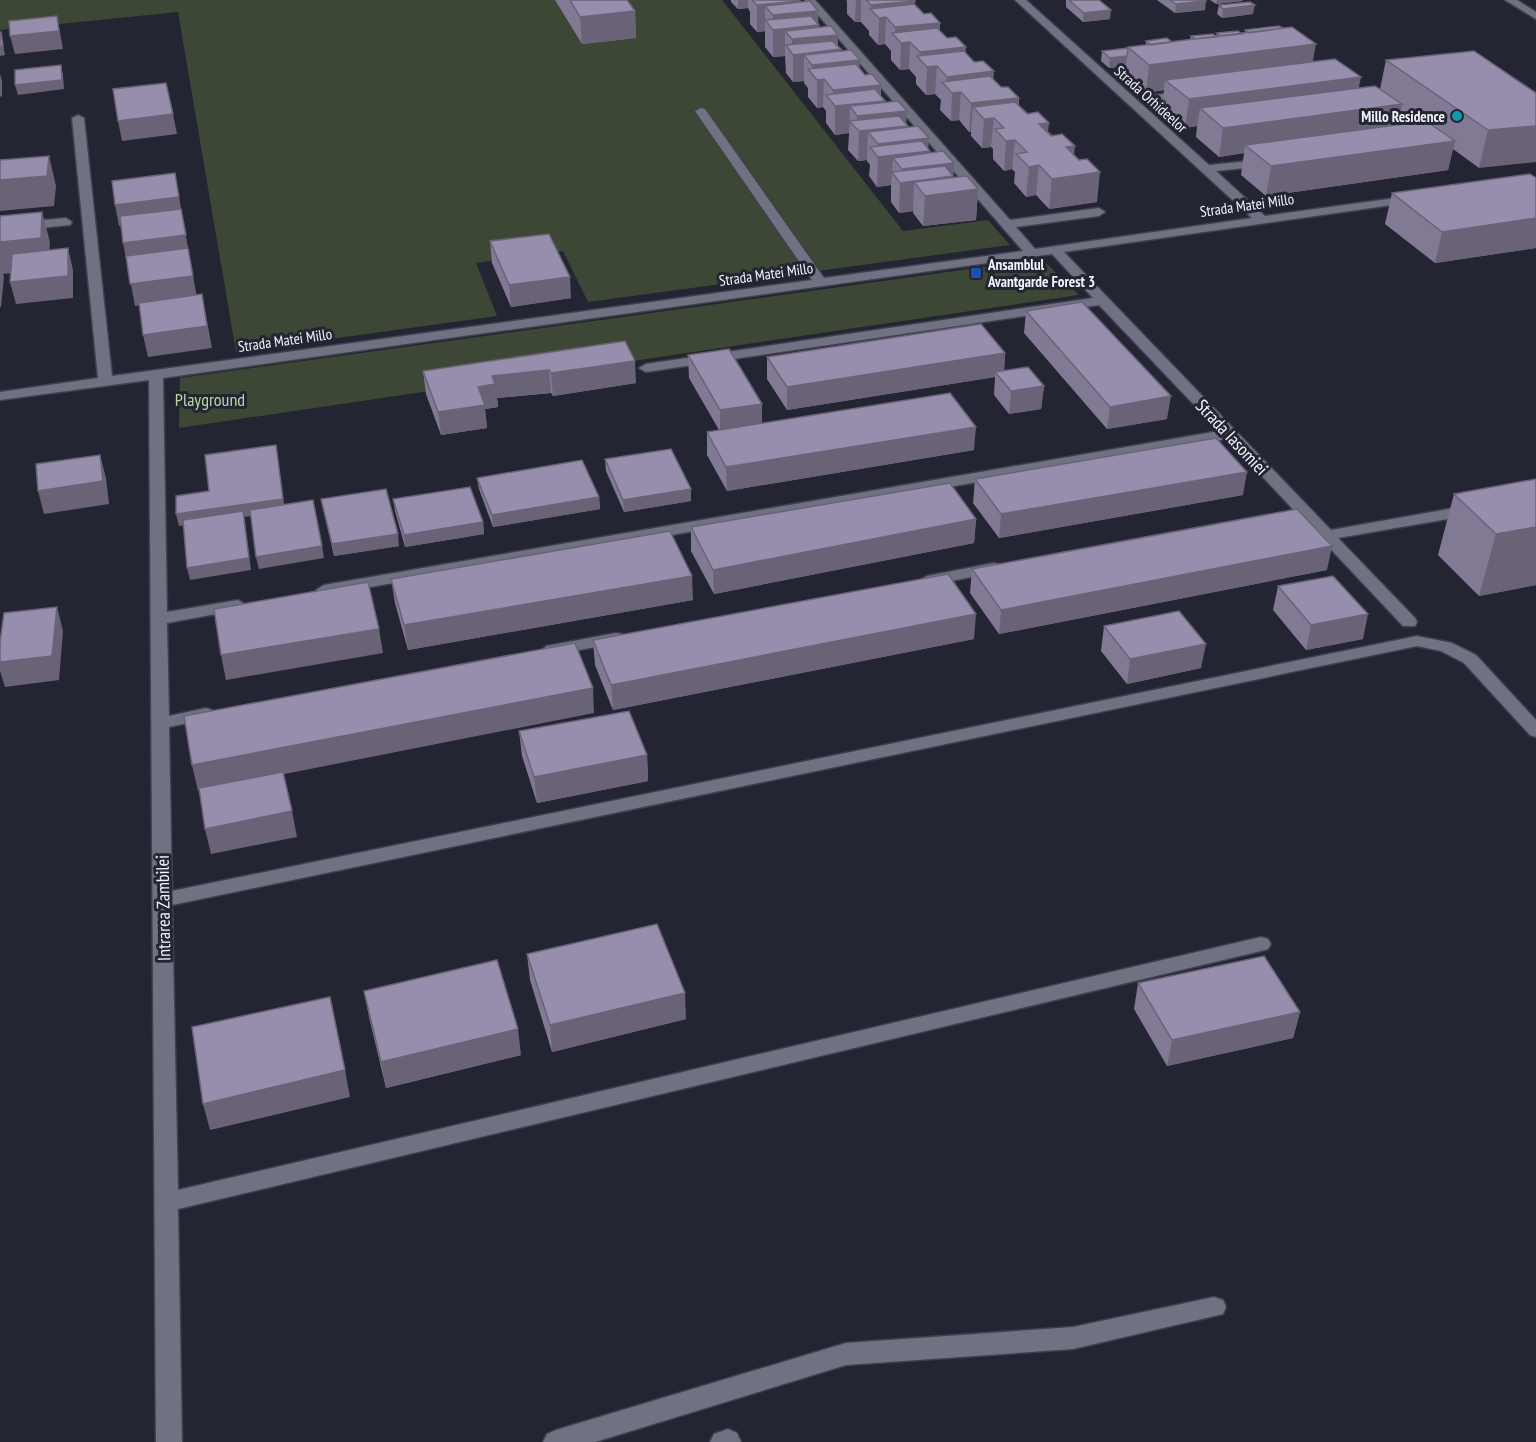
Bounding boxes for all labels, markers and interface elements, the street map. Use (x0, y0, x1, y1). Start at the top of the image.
street label: Strada Orhideelor (1111, 61, 1192, 137)
place label: Millo Residence (1361, 107, 1445, 126)
marker: Millo Residence (1450, 109, 1464, 123)
street label: Strada Matei Millo (1199, 189, 1295, 221)
place label: Ansamblul Avantgarde Forest 3 (987, 255, 1095, 291)
street label: Strada Matei Millo (718, 258, 814, 290)
marker: Ansamblul Avantgarde Forest 3 (969, 266, 983, 280)
street label: Strada Matei Millo (237, 324, 333, 356)
park label: Playground (175, 388, 245, 411)
street label: Strada Iasomiei (1191, 394, 1273, 480)
street label: Intrarea Zambilei (151, 855, 175, 961)

